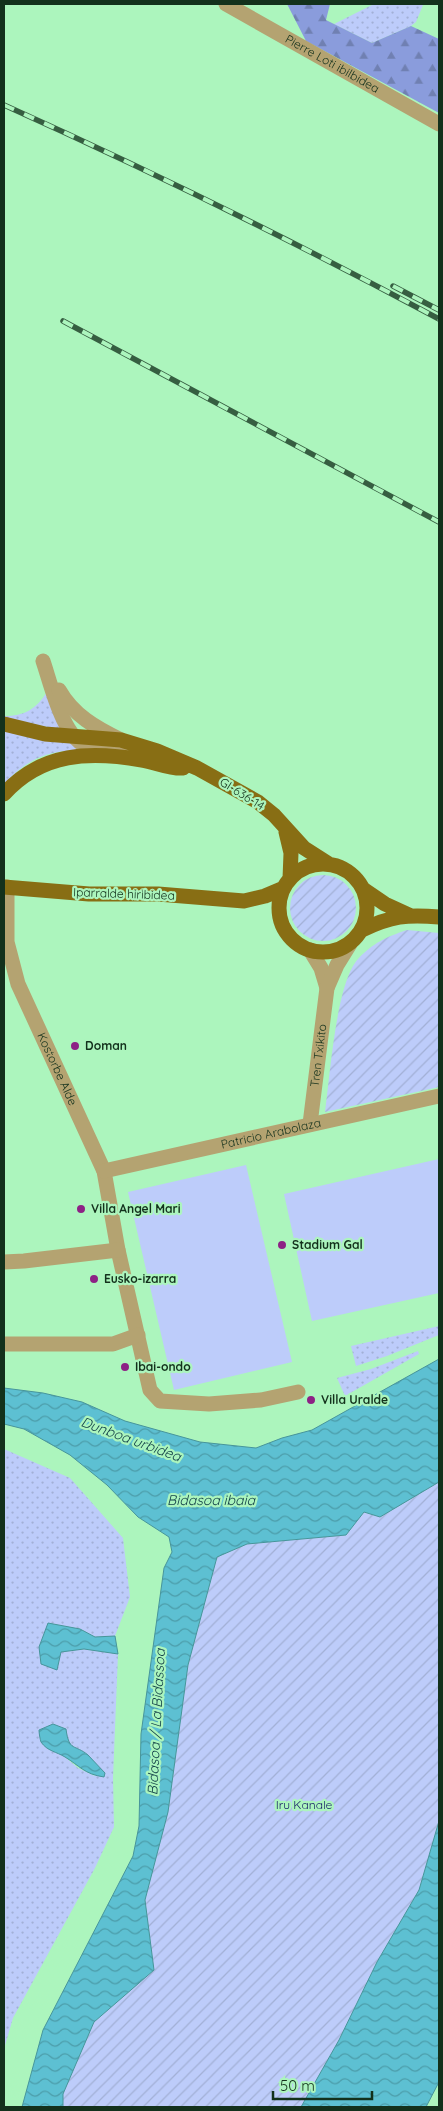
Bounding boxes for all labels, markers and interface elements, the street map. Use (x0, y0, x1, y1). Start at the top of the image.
street label: Pierre Loti ibilbidea (283, 31, 382, 96)
street label: GI-636-14 (217, 774, 267, 813)
street label: Iparralde hiribidea (73, 884, 175, 903)
street label: Tren Txikito (307, 1023, 329, 1088)
street label: Kostorbe Alde (34, 1030, 81, 1108)
place label: Doman (85, 1038, 127, 1053)
marker: Doman (69, 1040, 81, 1052)
street label: Patricio Arabolaza (219, 1115, 322, 1152)
place label: Villa Angel Mari (91, 1201, 181, 1216)
marker: Villa Angel Mari (75, 1203, 87, 1215)
place label: Stadium Gal (292, 1237, 363, 1252)
marker: Stadium Gal (276, 1239, 288, 1251)
place label: Eusko-izarra (104, 1271, 176, 1286)
marker: Eusko-izarra (88, 1273, 100, 1285)
place label: Ibai-ondo (135, 1359, 191, 1374)
marker: Ibai-ondo (119, 1361, 131, 1373)
place label: Villa Uralde (321, 1392, 388, 1407)
marker: Villa Uralde (305, 1394, 317, 1406)
water label: Dunboa urbidea (79, 1413, 185, 1466)
water label: Bidasoa ibaia (167, 1491, 256, 1509)
water label: Bidasoa / La Bidassoa (143, 1647, 169, 1796)
park label: Iru Kanale (276, 1797, 333, 1812)
scale bar (273, 2068, 372, 2100)
text: 50 m (280, 2076, 315, 2095)

